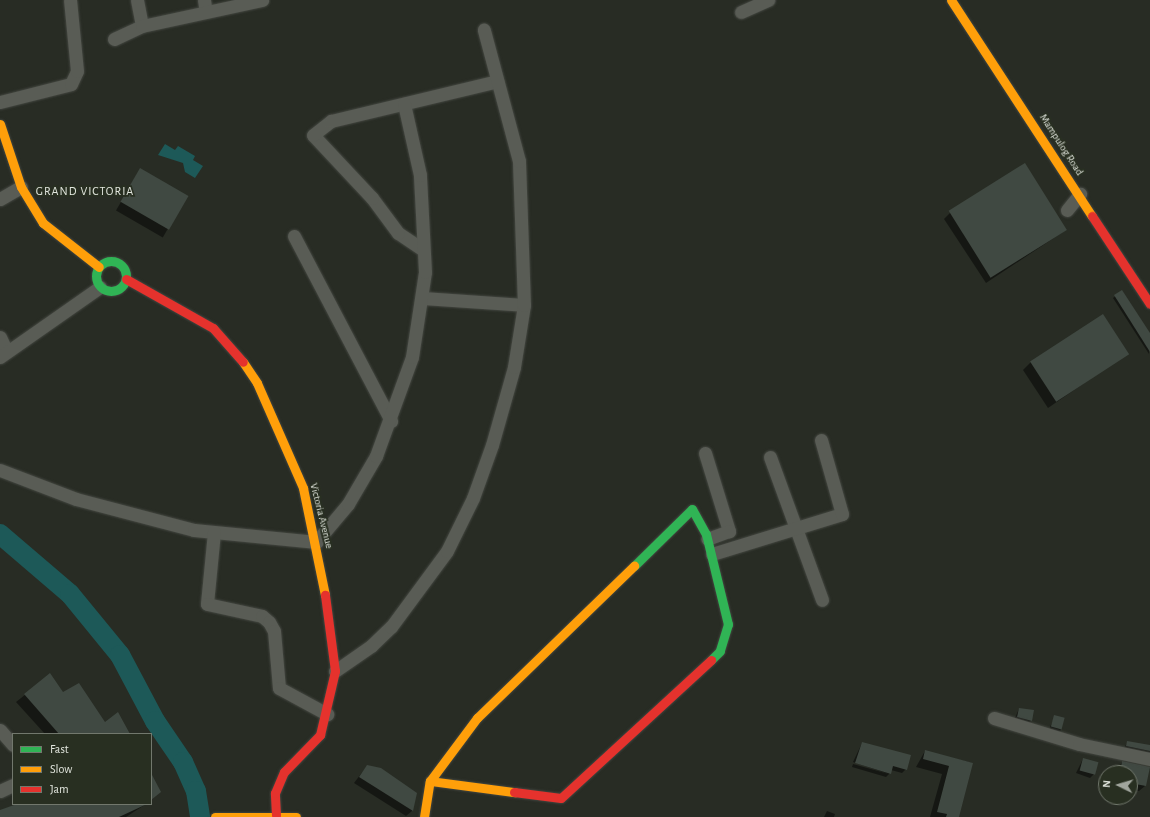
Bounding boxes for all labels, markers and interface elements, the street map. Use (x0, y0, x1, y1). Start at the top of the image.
street label: Mampulog Road (1036, 112, 1086, 178)
district label: GRAND VICTORIA (36, 185, 134, 199)
street label: Victoria Avenue (307, 482, 335, 550)
legend (12, 733, 152, 805)
text: Fast (50, 743, 69, 755)
text: Slow (50, 763, 72, 775)
north arrow (1098, 765, 1138, 805)
text: N (1101, 780, 1112, 788)
text: Jam (50, 783, 69, 795)

